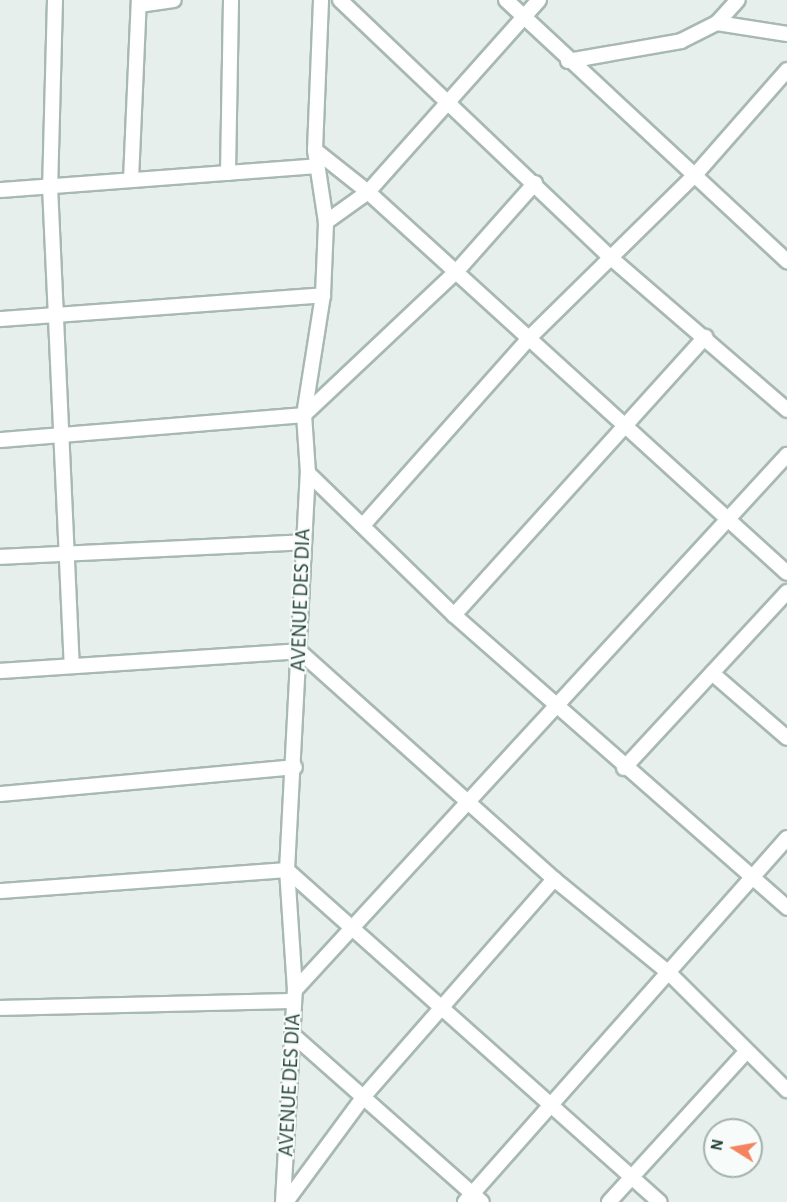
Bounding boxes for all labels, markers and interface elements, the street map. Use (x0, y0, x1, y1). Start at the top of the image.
street label: AVENUE DES DIA (286, 528, 316, 672)
street label: AVENUE DES DIA (274, 1013, 306, 1157)
north arrow (703, 1118, 763, 1178)
text: N (708, 1138, 726, 1152)

